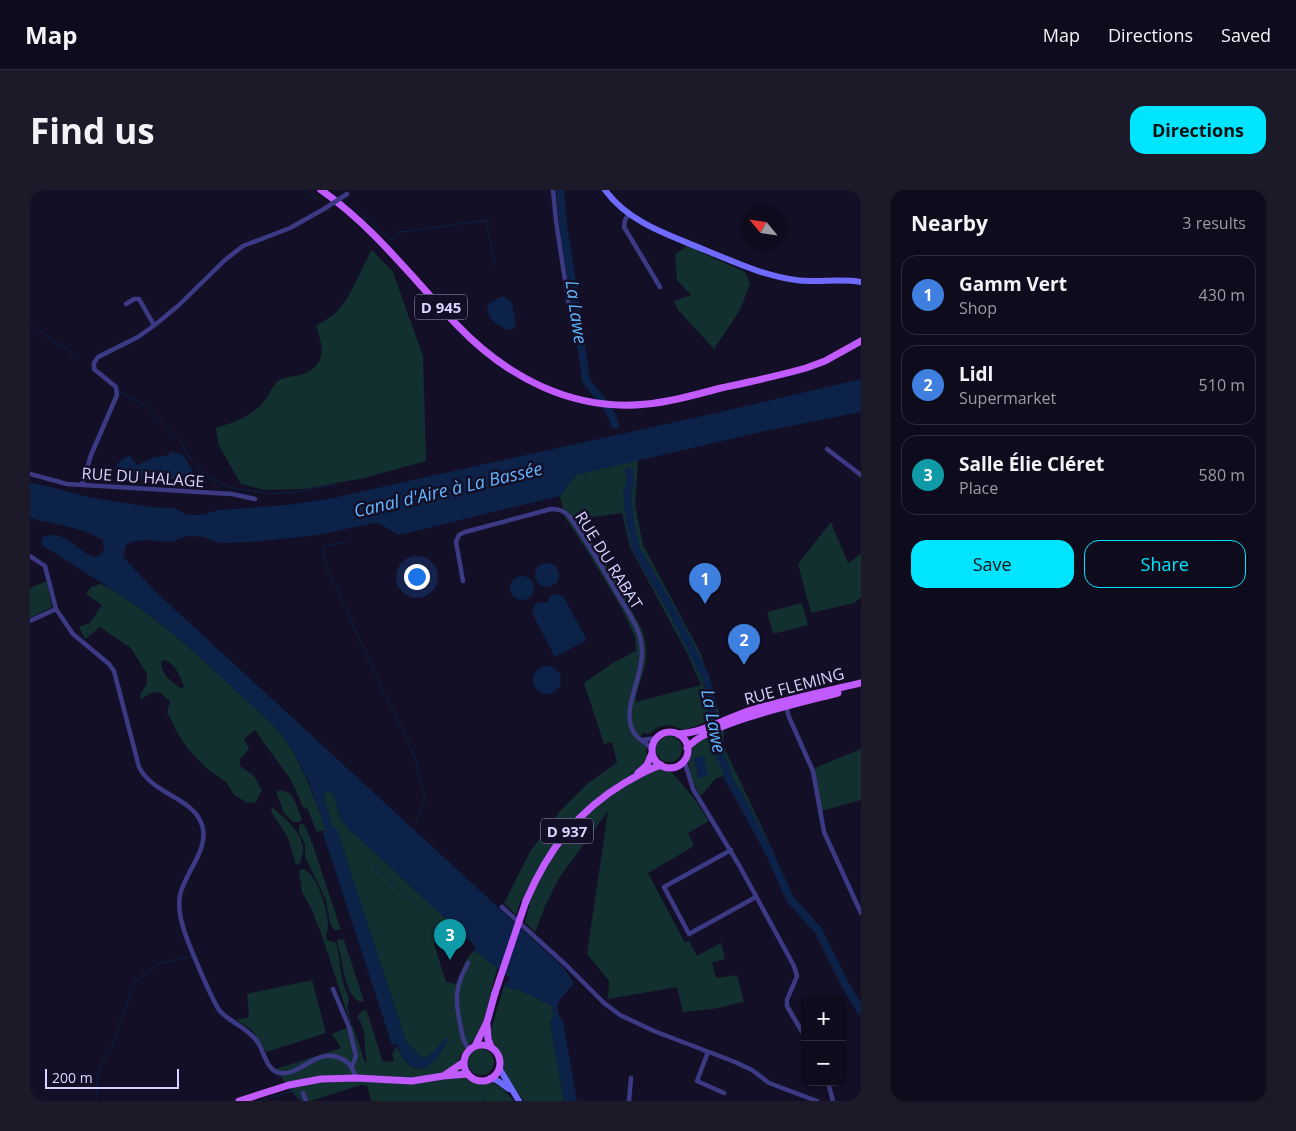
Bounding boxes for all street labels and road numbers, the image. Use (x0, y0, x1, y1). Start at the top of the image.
road number: D 945 (415, 294, 467, 320)
street label: RUE DU HALAGE (81, 462, 205, 492)
street label: RUE DU RABAT (570, 507, 648, 613)
street label: RUE FLEMING (742, 662, 846, 710)
road number: D 937 (541, 818, 593, 844)

